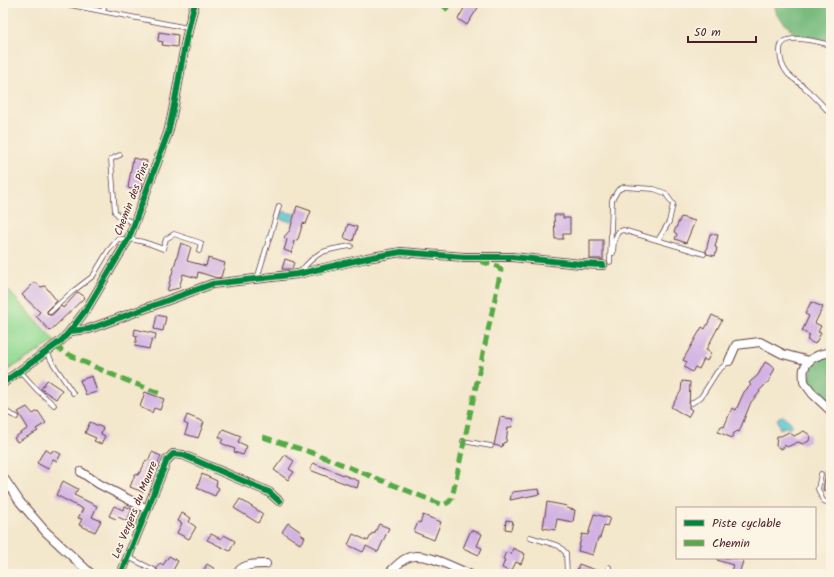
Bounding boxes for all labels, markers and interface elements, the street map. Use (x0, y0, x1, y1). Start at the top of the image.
scale bar (688, 18, 756, 44)
text: 50 m (694, 23, 721, 42)
street label: Chemin des Pins (110, 159, 154, 239)
street label: Les Vergers du Mourre (107, 458, 163, 561)
legend (676, 507, 816, 559)
text: Piste cyclable (712, 514, 781, 533)
text: Chemin (712, 534, 750, 553)

